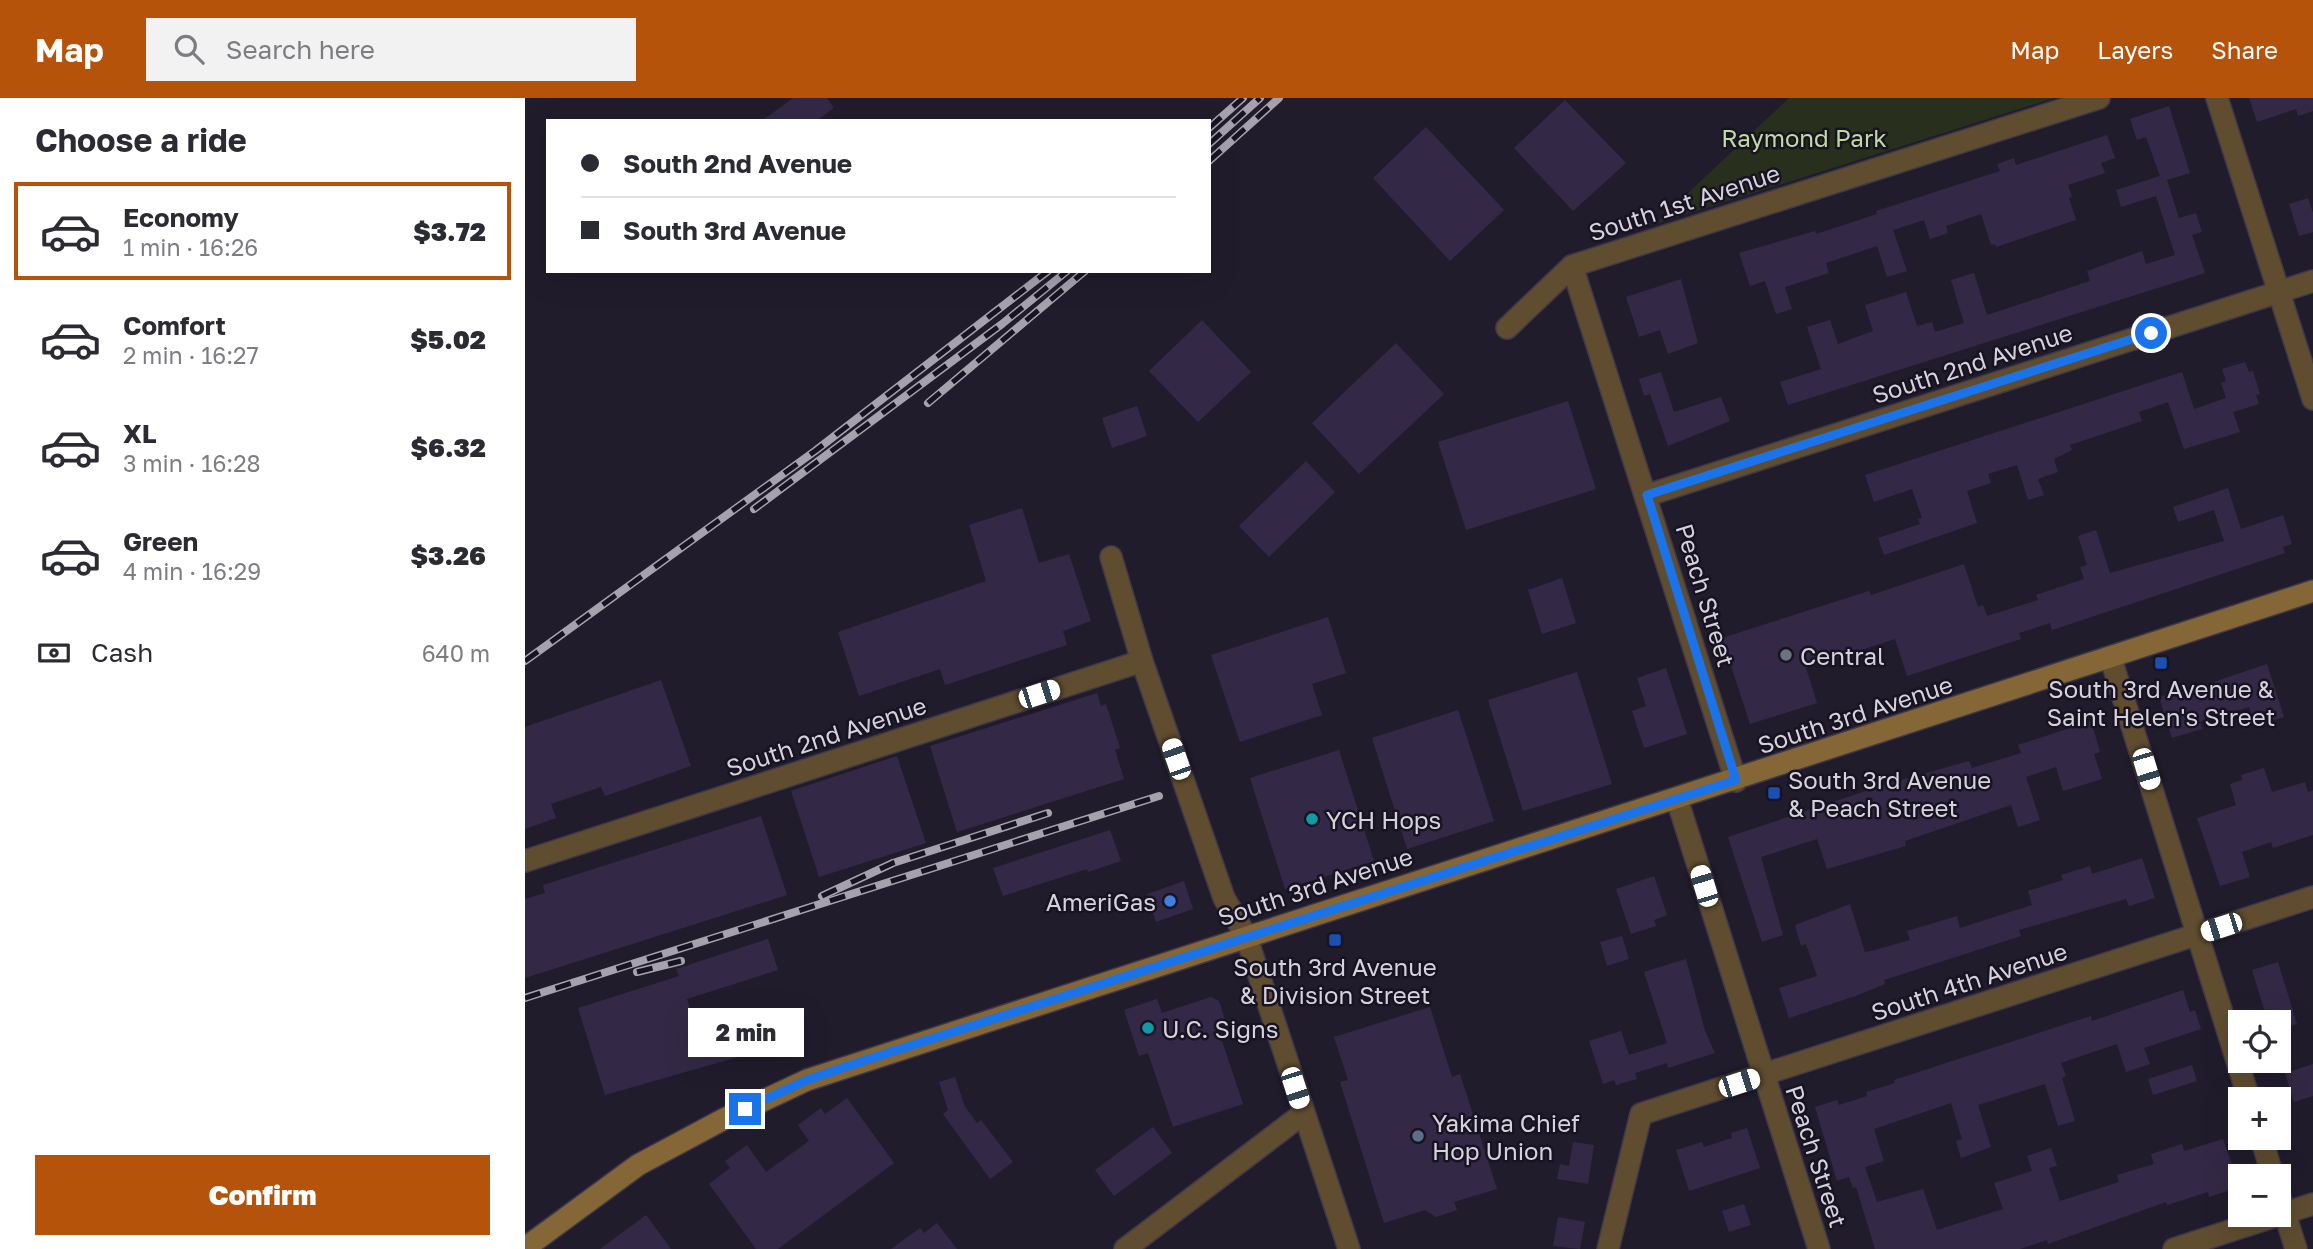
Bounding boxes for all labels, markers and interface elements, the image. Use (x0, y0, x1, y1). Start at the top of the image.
search box (146, 18, 636, 81)
text: Map (35, 30, 104, 69)
icon: search (170, 30, 208, 68)
text: Search here (226, 34, 375, 65)
text: Map (2010, 35, 2059, 64)
text: Layers (2097, 35, 2173, 64)
text: Share (2211, 35, 2278, 64)
text: Choose a ride (35, 121, 247, 159)
park label: Raymond Park (1721, 123, 1887, 152)
text: South 2nd Avenue (623, 148, 852, 179)
street label: South 1st Avenue (1585, 157, 1783, 247)
icon: car (39, 200, 102, 263)
text: Economy (123, 202, 239, 233)
text: South 3rd Avenue (623, 215, 846, 246)
text: $3.72 (413, 216, 486, 247)
text: 1 min · 16:26 (123, 233, 258, 261)
icon: car (39, 308, 102, 371)
text: Comfort (123, 310, 226, 341)
street label: South 2nd Avenue (1868, 317, 2076, 409)
route start (2135, 317, 2167, 349)
text: $5.02 (410, 324, 486, 355)
text: 2 min · 16:27 (123, 341, 259, 369)
icon: car (39, 416, 102, 479)
text: XL (123, 418, 157, 449)
text: $6.32 (411, 432, 486, 463)
text: 3 min · 16:28 (123, 449, 261, 477)
street label: Peach Street (1671, 520, 1741, 670)
icon: car (39, 524, 102, 587)
text: Green (123, 526, 198, 557)
text: $3.26 (411, 540, 486, 571)
text: 4 min · 16:29 (123, 557, 261, 585)
icon: cash (35, 634, 73, 672)
text: Cash (91, 637, 153, 668)
text: 640 m (422, 639, 490, 667)
place label: Central (1800, 641, 1885, 670)
marker: Central (1778, 647, 1794, 663)
marker: South 3rd Avenue & Saint Helen's Street (2153, 655, 2169, 671)
street label: South 3rd Avenue (1754, 669, 1956, 759)
place label: South 3rd Avenue & Saint Helen's Street (2047, 674, 2275, 731)
car (1016, 678, 1063, 710)
street label: South 2nd Avenue (722, 690, 930, 782)
car (1160, 736, 1193, 782)
car (2130, 746, 2163, 792)
place label: South 3rd Avenue & Peach Street (1788, 765, 1991, 822)
marker: South 3rd Avenue & Peach Street (1766, 785, 1782, 801)
place label: YCH Hops (1326, 805, 1441, 834)
marker: YCH Hops (1304, 811, 1320, 827)
street label: South 3rd Avenue (1214, 841, 1416, 931)
car (1688, 863, 1721, 909)
place label: AmeriGas (1046, 887, 1156, 916)
marker: AmeriGas (1162, 893, 1178, 909)
car (2198, 911, 2245, 943)
marker: South 3rd Avenue & Division Street (1327, 932, 1343, 948)
street label: South 4th Avenue (1867, 936, 2071, 1026)
place label: South 3rd Avenue & Division Street (1233, 952, 1437, 1009)
callout: 2 min (687, 1007, 803, 1056)
map controls (2228, 1010, 2291, 1227)
button: locate (2228, 1010, 2291, 1073)
place label: U.C. Signs (1162, 1014, 1279, 1043)
text: 2 min (716, 1018, 776, 1046)
marker: U.C. Signs (1140, 1020, 1156, 1036)
car (1279, 1065, 1312, 1111)
car (1716, 1067, 1763, 1099)
street label: Peach Street (1780, 1081, 1854, 1231)
button: + (2228, 1087, 2291, 1150)
route end (729, 1093, 761, 1125)
place label: Yakima Chief Hop Union (1432, 1108, 1580, 1165)
marker: Yakima Chief Hop Union (1410, 1128, 1426, 1144)
button: Confirm (35, 1155, 490, 1235)
button: − (2228, 1164, 2291, 1227)

